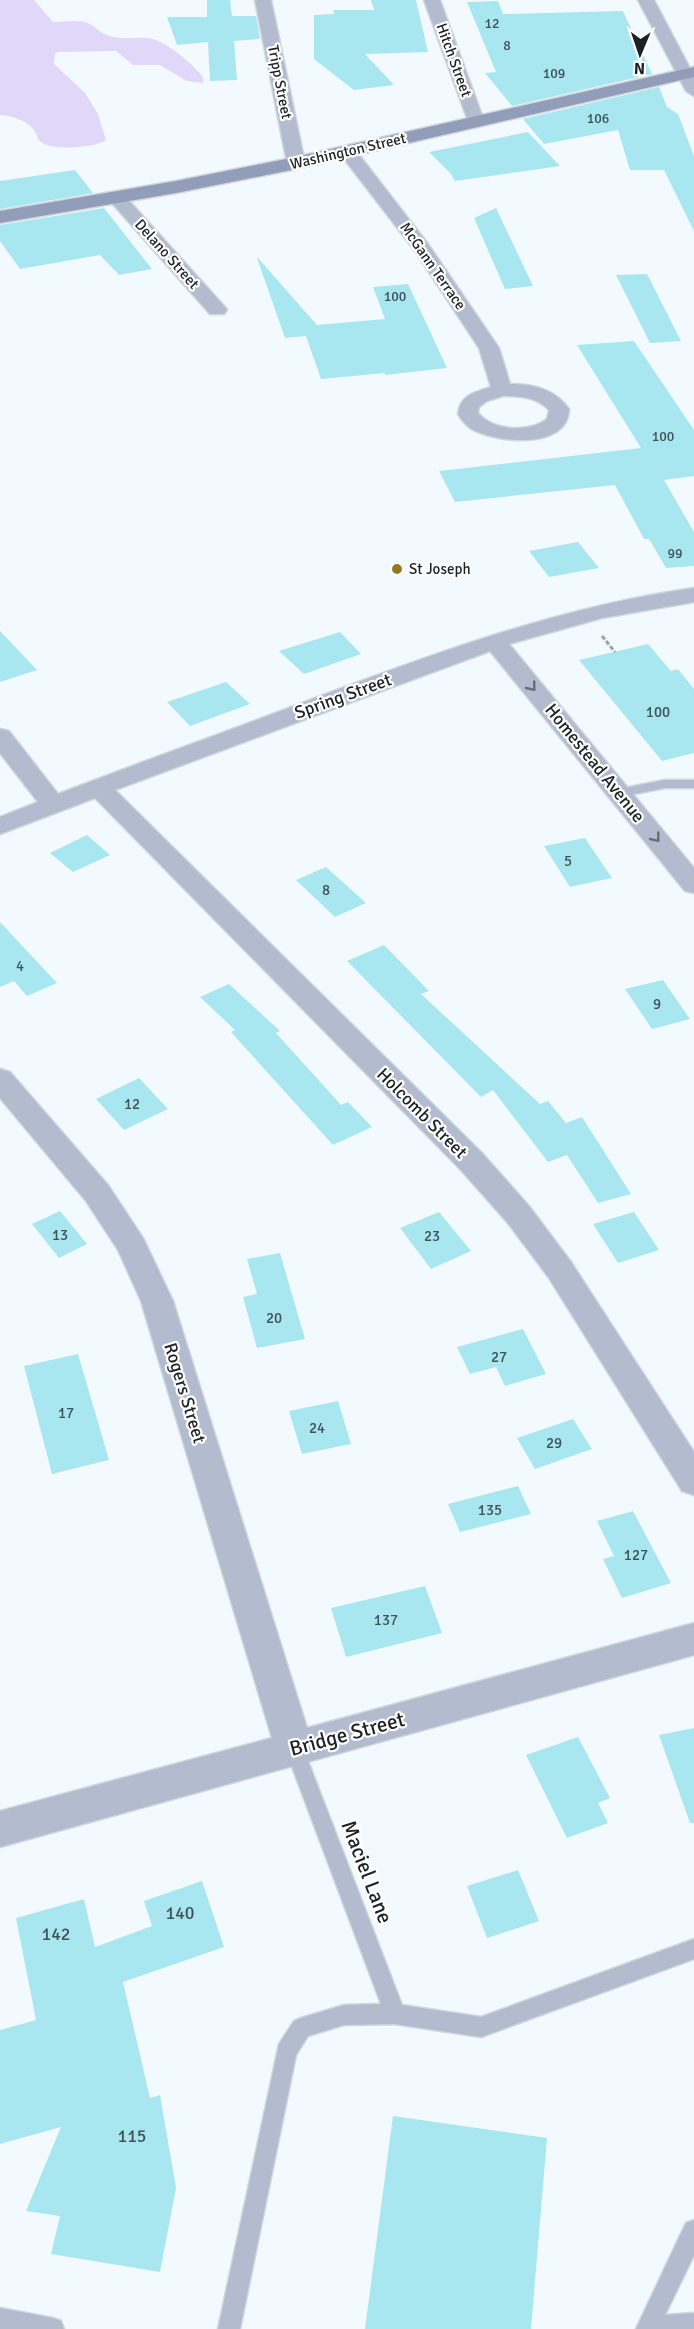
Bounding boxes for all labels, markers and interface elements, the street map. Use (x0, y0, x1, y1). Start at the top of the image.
house number: 12 (484, 15, 500, 32)
street label: Hitch Street (432, 21, 476, 99)
north arrow (610, 24, 670, 84)
house number: 8 (503, 37, 511, 54)
street label: Tripp Street (264, 44, 296, 120)
text: N (634, 58, 645, 78)
house number: 109 (543, 65, 565, 82)
house number: 106 (587, 110, 609, 127)
street label: Washington Street (288, 129, 408, 173)
street label: Delano Street (131, 215, 203, 293)
street label: McGann Terrace (396, 219, 470, 313)
house number: 100 (384, 288, 406, 305)
house number: 100 (652, 428, 674, 445)
house number: 99 (667, 545, 683, 562)
place label: St Joseph (409, 560, 471, 578)
marker: St Joseph (390, 562, 404, 576)
street label: Spring Street (292, 668, 394, 724)
one-way arrow (525, 680, 536, 691)
street label: Homestead Avenue (540, 699, 650, 827)
house number: 100 (646, 703, 670, 721)
one-way arrow (648, 831, 659, 842)
house number: 5 (564, 852, 572, 870)
house number: 8 (322, 881, 330, 899)
house number: 4 (16, 957, 24, 975)
house number: 9 (653, 995, 661, 1013)
street label: Holcomb Street (372, 1063, 472, 1163)
house number: 12 (124, 1095, 140, 1113)
house number: 13 (52, 1226, 68, 1244)
house number: 23 (424, 1227, 440, 1245)
house number: 20 (266, 1309, 282, 1327)
street label: Rogers Street (159, 1340, 211, 1446)
house number: 27 (491, 1348, 507, 1366)
house number: 17 (58, 1404, 74, 1422)
house number: 24 (309, 1419, 325, 1437)
house number: 29 (546, 1434, 562, 1452)
house number: 135 (478, 1501, 502, 1519)
house number: 127 (624, 1546, 648, 1564)
house number: 137 (374, 1611, 398, 1629)
street label: Bridge Street (287, 1706, 407, 1762)
street label: Maciel Lane (336, 1817, 398, 1927)
house number: 140 (165, 1902, 195, 1924)
house number: 142 (41, 1923, 71, 1945)
house number: 115 (117, 2125, 147, 2147)

